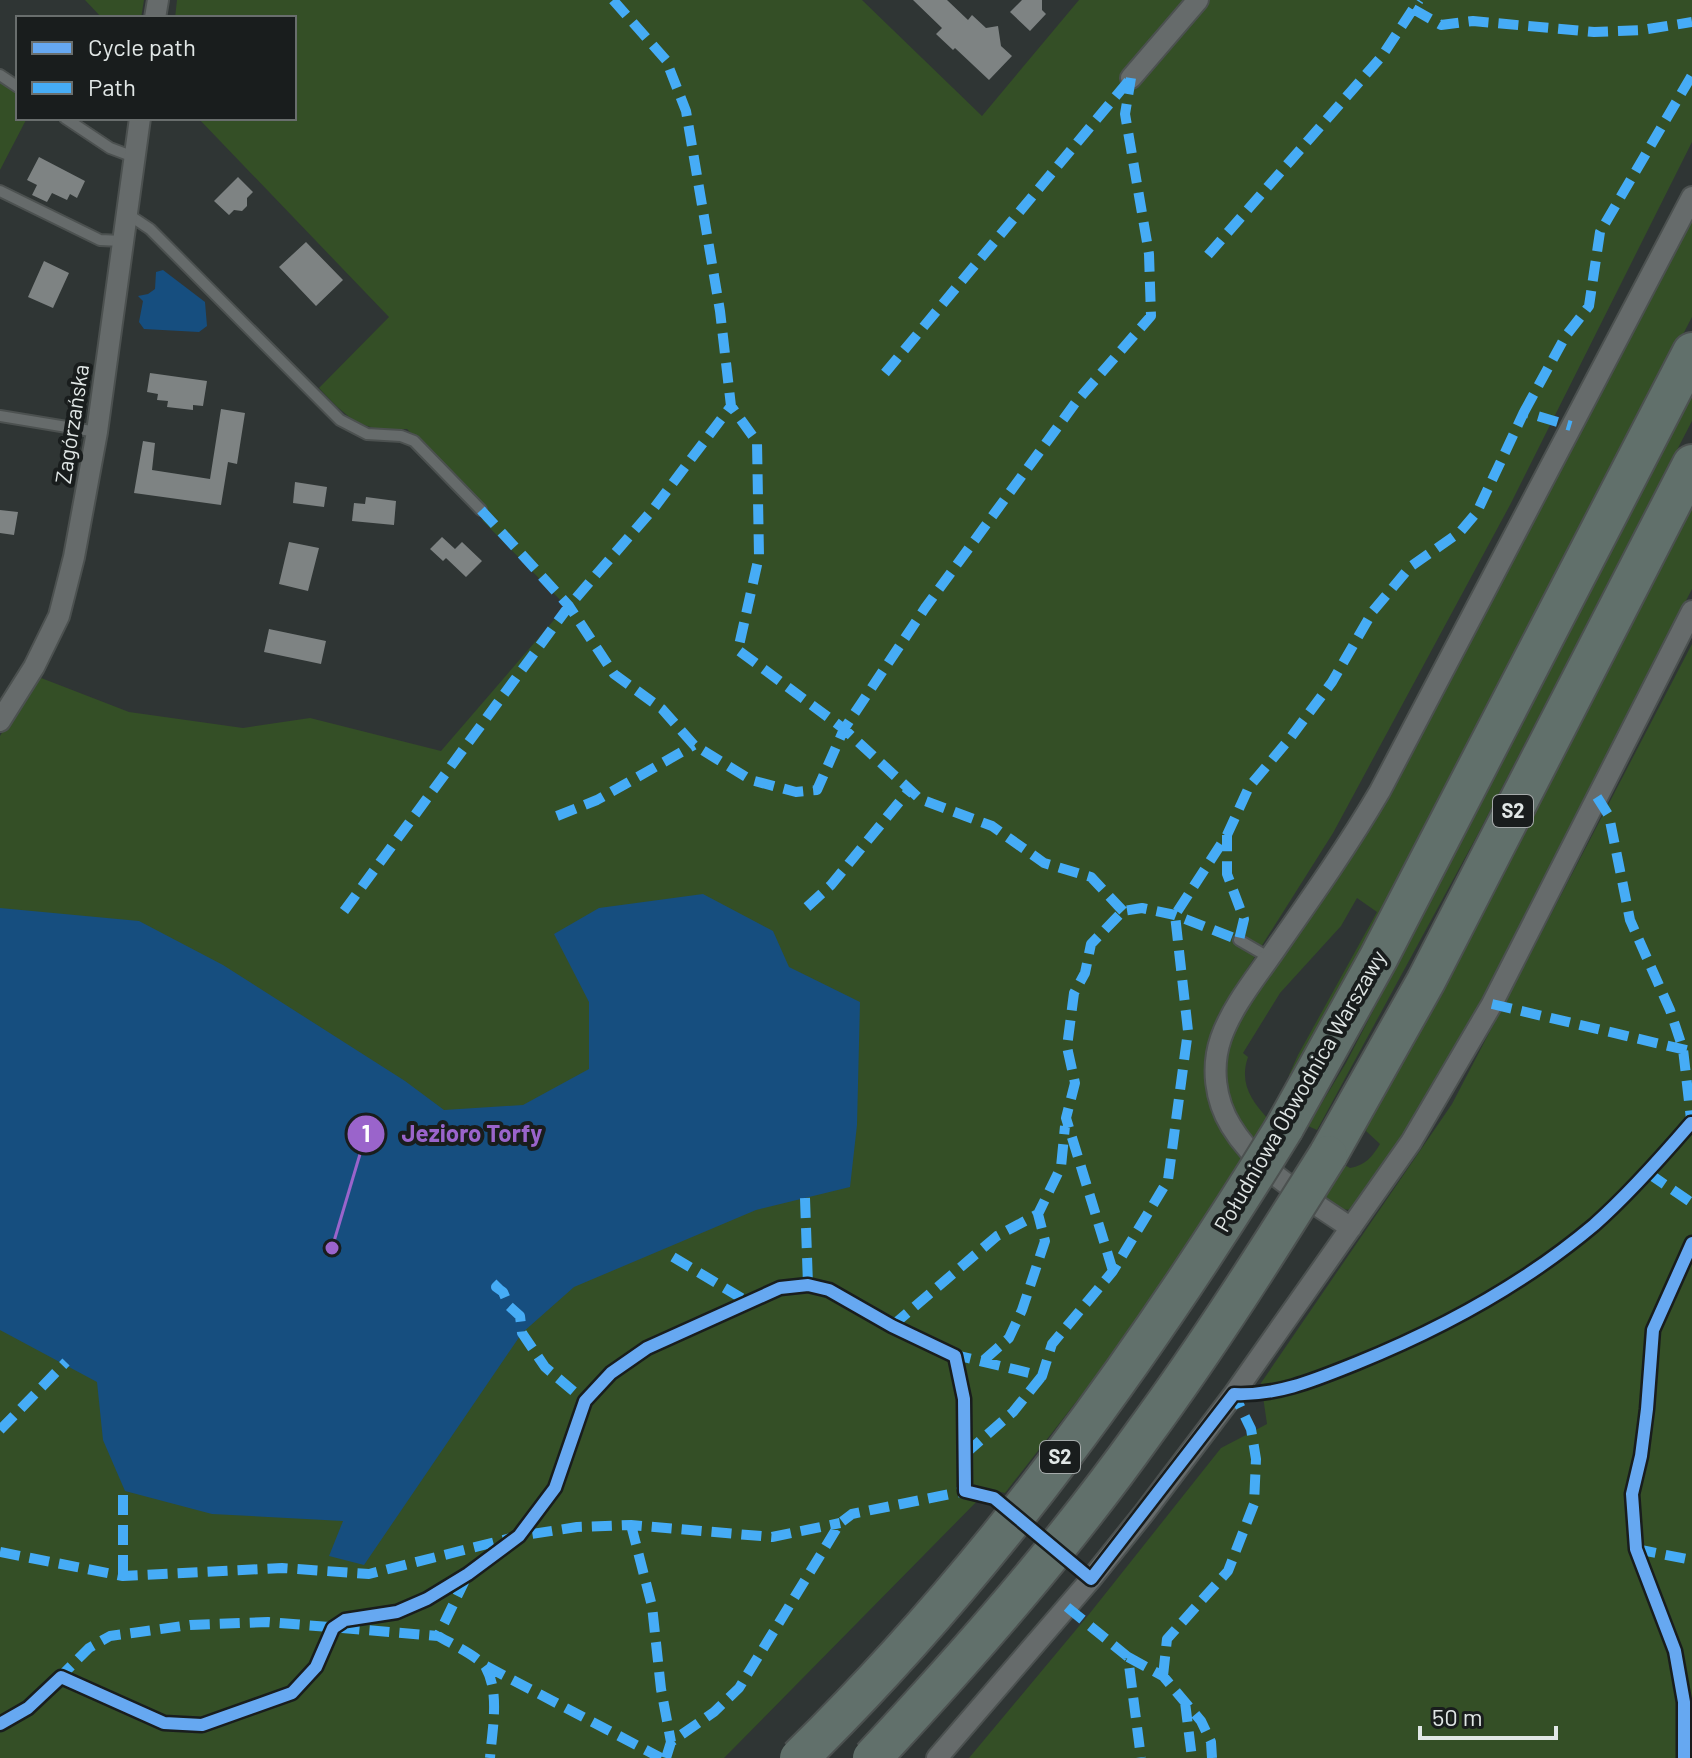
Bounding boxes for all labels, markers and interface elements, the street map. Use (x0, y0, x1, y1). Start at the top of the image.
legend (16, 16, 296, 120)
text: Cycle path (88, 32, 196, 61)
text: Path (88, 72, 136, 101)
street label: Zagórzańska (49, 362, 93, 485)
road number: S2 (1493, 795, 1533, 827)
street label: Południowa Obwodnica Warszawy (1208, 945, 1391, 1236)
callout: Jezioro Torfy (346, 1110, 559, 1158)
text: 1 (362, 1118, 370, 1147)
text: Jezioro Torfy (402, 1118, 542, 1147)
road number: S2 (1040, 1441, 1080, 1473)
scale bar (1420, 1690, 1556, 1740)
text: 50 m (1432, 1702, 1483, 1731)

